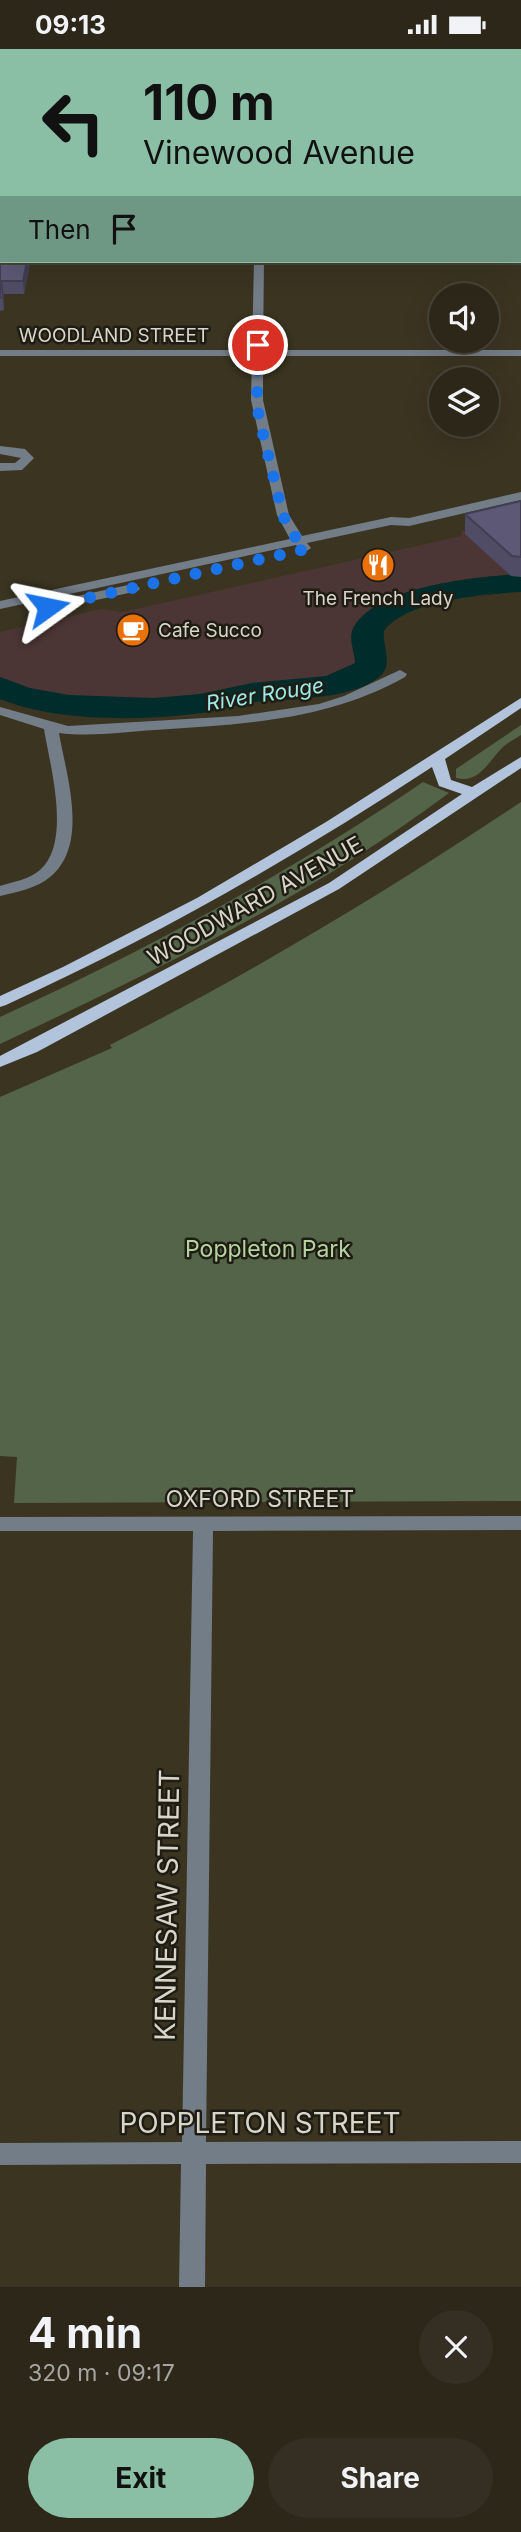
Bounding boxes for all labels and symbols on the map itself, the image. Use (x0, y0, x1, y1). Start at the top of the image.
pin (228, 315, 288, 375)
street label: WOODLAND STREET (19, 324, 209, 347)
restaurant icon: The French Lady (359, 546, 397, 584)
position arrow (11, 570, 85, 644)
place label: The French Lady (303, 587, 454, 610)
cafe icon: Cafe Succo (114, 611, 152, 649)
place label: Cafe Succo (158, 619, 262, 642)
water label: River Rouge (204, 672, 326, 716)
street label: WOODWARD AVENUE (142, 830, 368, 972)
park label: Poppleton Park (185, 1235, 351, 1263)
street label: OXFORD STREET (166, 1485, 354, 1513)
street label: KENNESAW STREET (148, 1769, 186, 2041)
street label: POPPLETON STREET (119, 2106, 401, 2140)

